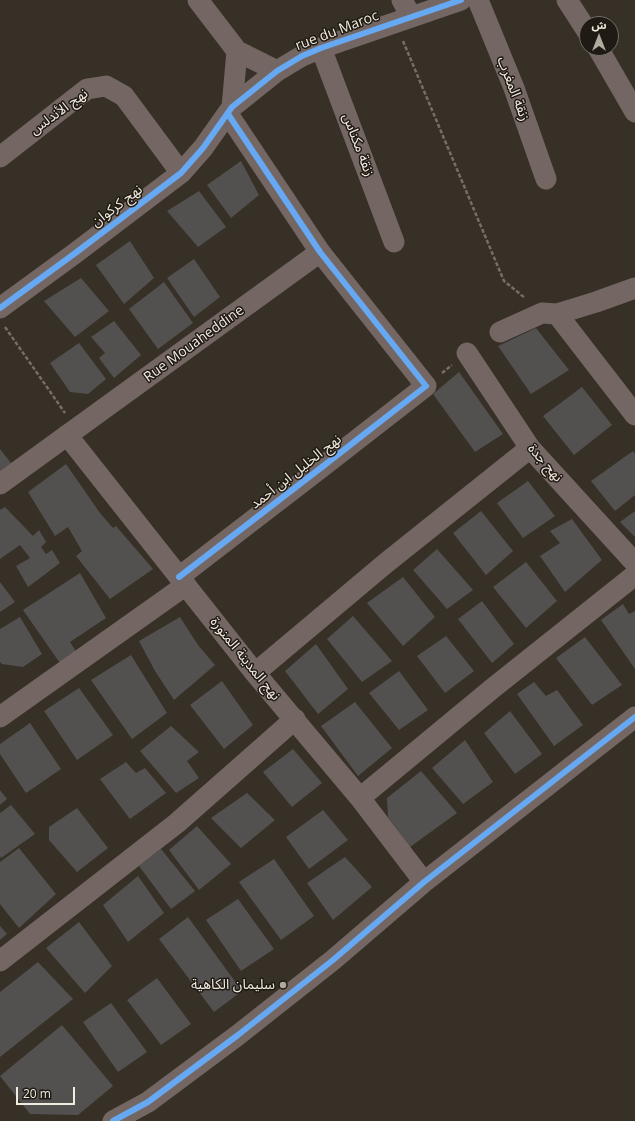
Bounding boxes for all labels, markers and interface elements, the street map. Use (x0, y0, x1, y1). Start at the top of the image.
street label: rue du Maroc (293, 7, 381, 55)
north arrow (579, 16, 619, 56)
text: ش (591, 17, 607, 32)
street label: زنقة المغرب (493, 54, 533, 124)
street label: نهج الأندلس (27, 85, 91, 139)
street label: زنقة مكناس (338, 111, 378, 179)
street label: نهج كركوان (88, 181, 146, 231)
street label: Rue Mouaheddine (141, 302, 247, 386)
street label: نهج الخليل ابن أحمد (247, 431, 345, 513)
street label: نهج جدة (524, 441, 566, 485)
street label: نهج المدينة المنورة (206, 614, 284, 704)
place label: سليمان الكاهية (191, 977, 275, 993)
marker: سليمان الكاهية (278, 980, 288, 990)
scale bar (18, 1079, 77, 1105)
text: 20 m (23, 1085, 51, 1102)

